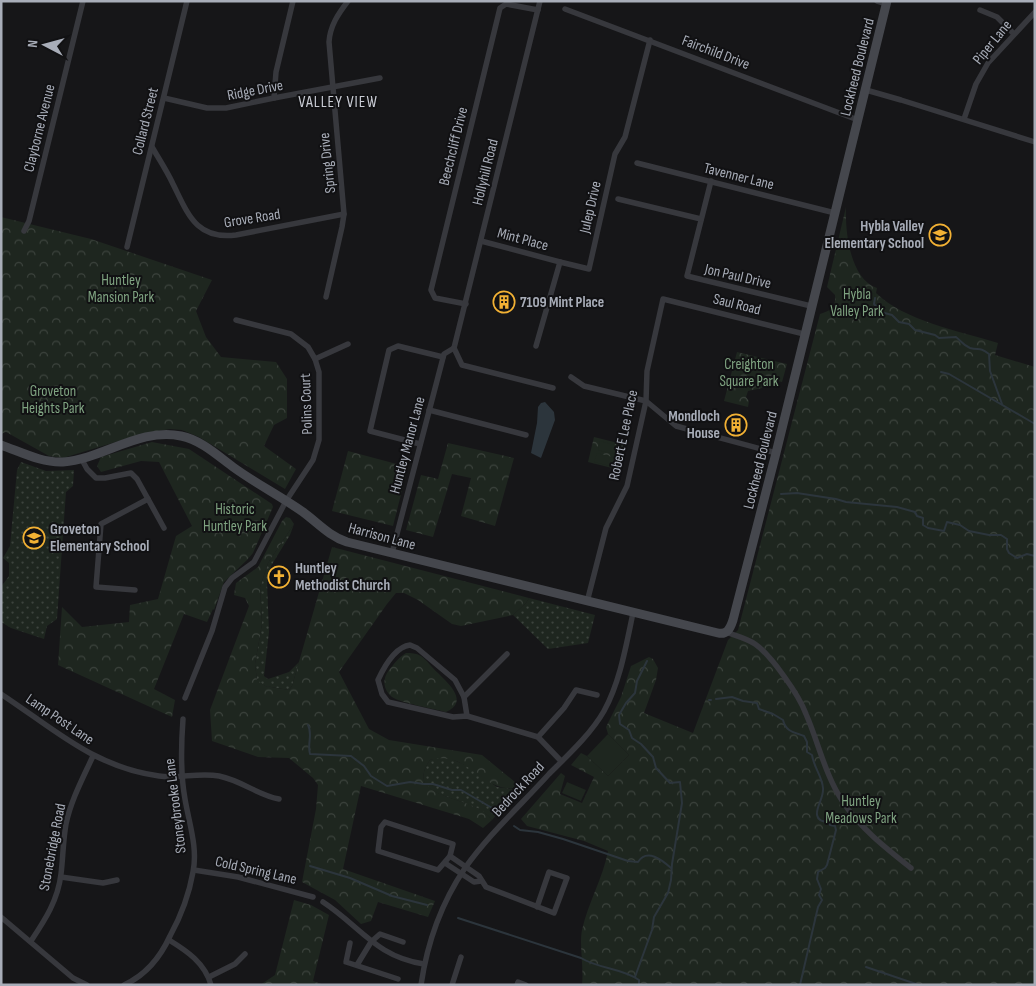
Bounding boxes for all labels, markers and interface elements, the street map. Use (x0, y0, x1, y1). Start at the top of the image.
street label: Lockheed Boulevard (836, 16, 879, 118)
street label: Piper Lane (969, 16, 1016, 68)
north arrow (20, 20, 70, 70)
street label: Fairchild Drive (679, 31, 752, 74)
text: N (24, 39, 41, 48)
street label: Ridge Drive (226, 76, 285, 105)
street label: Clayborne Avenue (19, 82, 60, 174)
street label: Collard Street (128, 85, 163, 157)
district label: VALLEY VIEW (298, 93, 378, 112)
street label: Beechcliff Drive (435, 105, 472, 187)
street label: Spring Drive (315, 132, 340, 194)
street label: Hollyhill Road (468, 137, 503, 207)
street label: Tavenner Lane (702, 159, 776, 194)
street label: Julep Drive (575, 179, 606, 236)
street label: Grove Road (223, 205, 282, 232)
place label: Hybla Valley Elementary School (825, 217, 925, 253)
school or university icon: Hybla Valley Elementary School (928, 223, 952, 247)
street label: Mint Place (495, 224, 550, 255)
street label: Jon Paul Drive (702, 259, 773, 293)
park label: Huntley Mansion Park (88, 271, 154, 307)
park label: Hybla Valley Park (830, 285, 884, 321)
street label: Saul Road (711, 289, 763, 320)
building icon: 7109 Mint Place (492, 290, 516, 314)
place label: 7109 Mint Place (520, 293, 604, 312)
park label: Creighton Square Park (719, 355, 779, 391)
street label: Polins Court (296, 373, 317, 435)
park label: Groveton Heights Park (21, 382, 85, 418)
street label: Robert E Lee Place (605, 388, 642, 482)
street label: Huntley Manor Lane (385, 395, 430, 496)
place label: Mondloch House (668, 407, 720, 443)
street label: Lockheed Boulevard (739, 409, 782, 511)
building icon: Mondloch House (724, 413, 748, 437)
park label: Historic Huntley Park (203, 500, 267, 536)
street label: Harrison Lane (346, 518, 418, 555)
place label: Groveton Elementary School (50, 520, 149, 556)
school or university icon: Groveton Elementary School (22, 526, 46, 550)
place label: Huntley Methodist Church (295, 559, 390, 595)
church icon: Huntley Methodist Church (267, 565, 291, 589)
street label: Lamp Post Lane (22, 690, 97, 749)
street label: Stoneybrooke Lane (160, 757, 191, 855)
street label: Bedrock Road (488, 758, 549, 821)
park label: Huntley Meadows Park (825, 792, 897, 828)
street label: Stonebridge Road (35, 802, 70, 892)
street label: Cold Spring Lane (213, 852, 299, 889)

